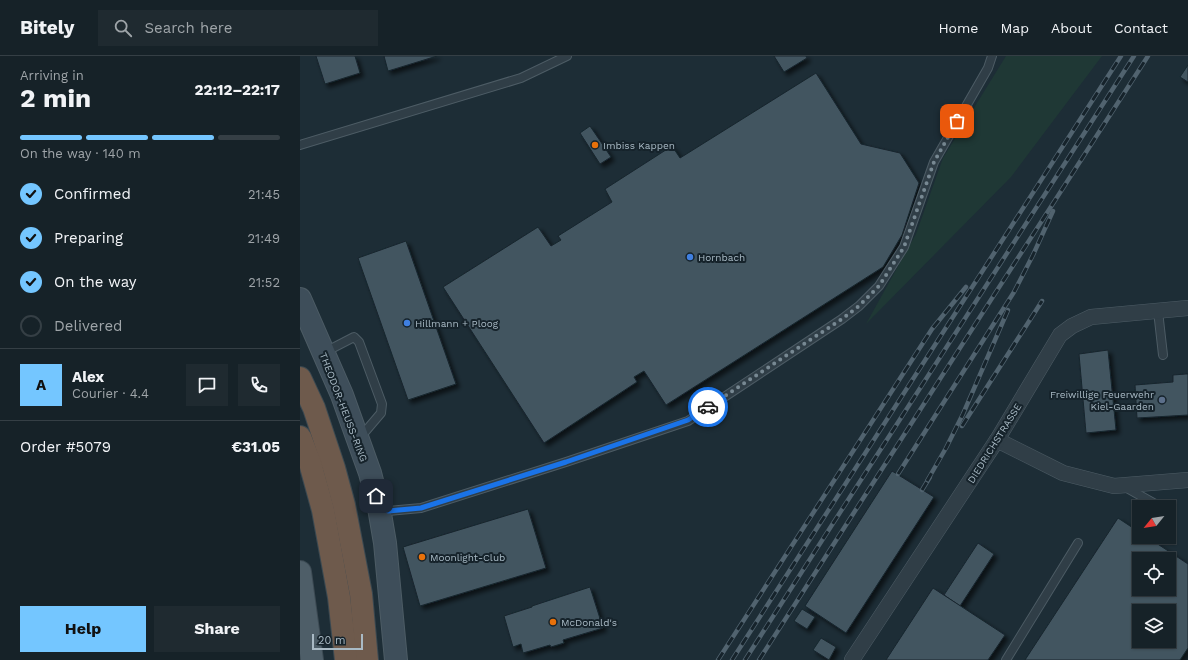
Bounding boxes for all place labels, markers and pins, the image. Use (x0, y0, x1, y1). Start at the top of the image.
pin (940, 104, 974, 138)
marker: Imbiss Kappen (590, 140, 600, 150)
place label: Imbiss Kappen (603, 140, 675, 151)
marker: Hornbach (685, 252, 695, 262)
place label: Hornbach (698, 252, 745, 263)
marker: Hillmann + Ploog (402, 318, 412, 328)
place label: Hillmann + Ploog (415, 318, 499, 329)
place label: Freiwillige Feuerwehr Kiel-Gaarden (1050, 389, 1154, 412)
marker: Freiwillige Feuerwehr Kiel-Gaarden (1157, 395, 1167, 405)
pin (359, 479, 393, 513)
marker: Moonlight-Club (417, 552, 427, 562)
place label: Moonlight-Club (430, 552, 505, 563)
marker: McDonald's (548, 617, 558, 627)
place label: McDonald's (561, 617, 617, 628)

